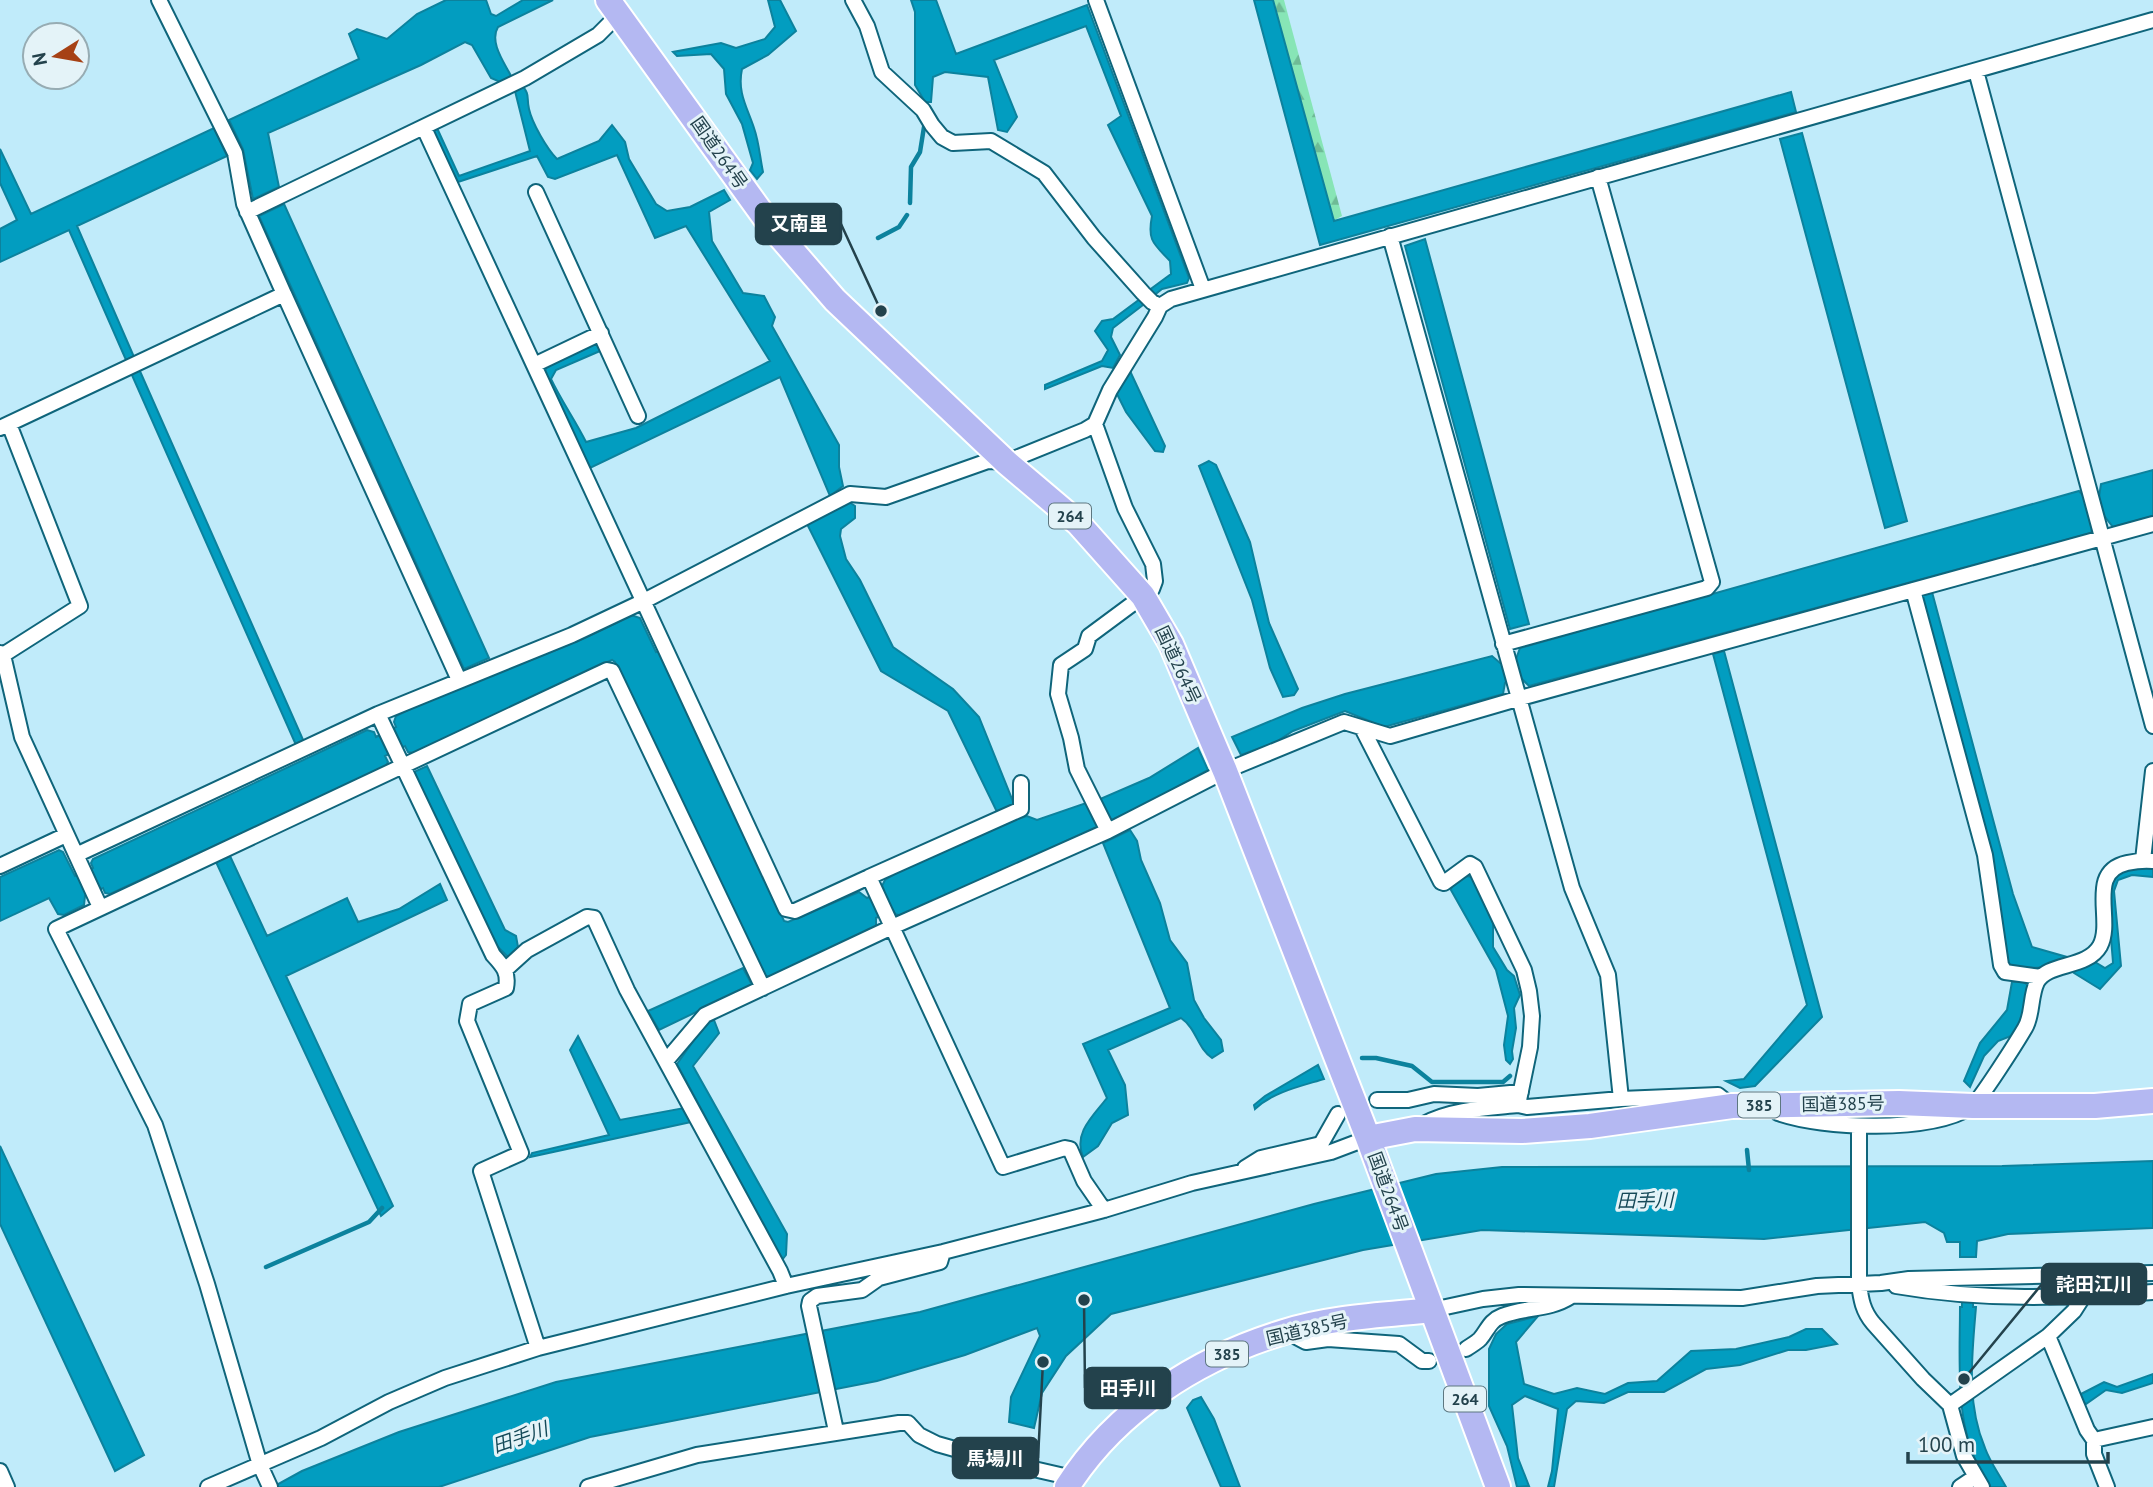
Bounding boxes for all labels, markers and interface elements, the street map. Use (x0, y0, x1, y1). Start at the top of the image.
north arrow (21, 21, 91, 91)
text: N (26, 51, 52, 68)
street label: 国道264号 (686, 112, 753, 193)
callout: 又南里 (756, 204, 841, 244)
text: 又南里 (770, 211, 828, 235)
road number: 264 (1049, 503, 1091, 528)
street label: 国道264号 (1150, 622, 1207, 707)
street label: 国道385号 (1801, 1091, 1885, 1116)
road number: 385 (1738, 1092, 1780, 1118)
street label: 国道264号 (1363, 1149, 1414, 1235)
water label: 田手川 (1616, 1187, 1676, 1212)
callout: 詫田江川 (2042, 1264, 2146, 1304)
text: 詫田江川 (2056, 1272, 2132, 1296)
street label: 国道385号 (1264, 1309, 1350, 1350)
road number: 385 (1206, 1342, 1248, 1366)
callout: 田手川 (1085, 1368, 1170, 1408)
text: 田手川 (1099, 1376, 1157, 1400)
road number: 264 (1444, 1386, 1486, 1412)
water label: 田手川 (489, 1416, 553, 1458)
scale bar (1908, 1420, 2108, 1464)
text: 100 m (1918, 1431, 1975, 1458)
callout: 馬場川 (953, 1438, 1038, 1478)
text: 馬場川 (966, 1446, 1024, 1470)

